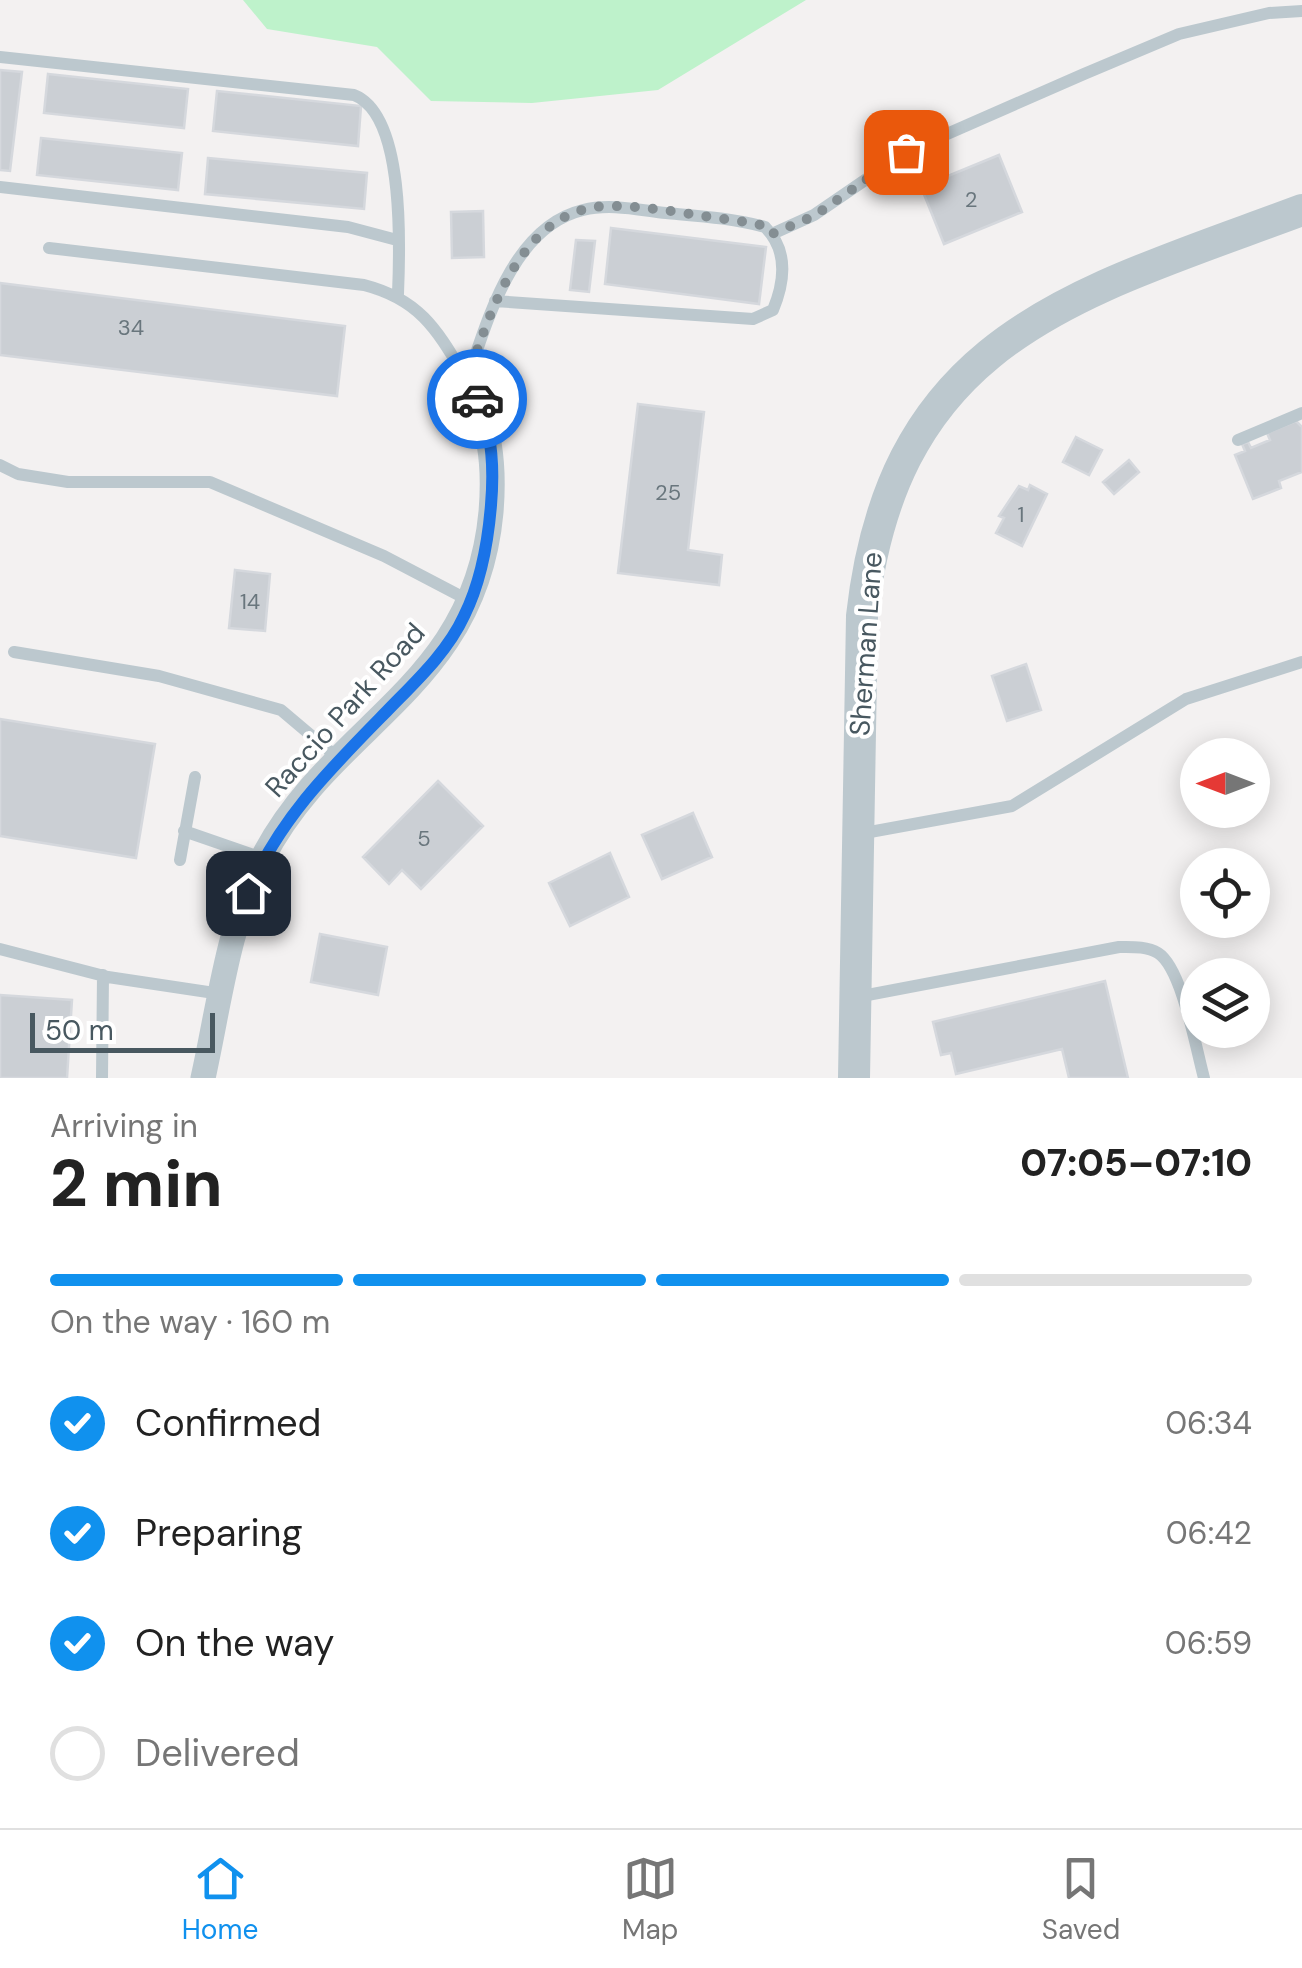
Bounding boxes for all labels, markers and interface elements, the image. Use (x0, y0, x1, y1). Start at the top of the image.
pin (864, 110, 949, 195)
icon: bag (879, 125, 934, 180)
house number: 2 (965, 185, 977, 214)
house number: 34 (118, 313, 144, 342)
courier (427, 349, 527, 449)
icon: car (450, 372, 505, 427)
house number: 25 (655, 478, 681, 507)
house number: 1 (1018, 500, 1024, 529)
street label: Sherman Lane (841, 551, 891, 737)
house number: 14 (240, 587, 260, 616)
street label: Raccio Park Road (257, 615, 433, 805)
north arrow (1180, 738, 1270, 828)
map controls (1180, 738, 1270, 1048)
house number: 5 (417, 824, 431, 853)
button: locate (1180, 848, 1270, 938)
pin (206, 851, 291, 936)
icon: home (221, 866, 276, 921)
button: layers (1180, 958, 1270, 1048)
scale bar (30, 1008, 215, 1052)
text: 50 m (45, 1012, 114, 1049)
text: Arriving in (50, 1105, 198, 1147)
text: 07:05–07:10 (1020, 1138, 1252, 1188)
text: 2 min (50, 1142, 223, 1226)
text: On the way · 160 m (50, 1301, 330, 1343)
icon: check (50, 1396, 105, 1451)
text: Confirmed (135, 1398, 321, 1448)
text: 06:34 (1165, 1402, 1252, 1444)
icon: check (50, 1506, 105, 1561)
text: Preparing (135, 1508, 303, 1558)
text: 06:42 (1166, 1512, 1252, 1554)
icon: check (50, 1616, 105, 1671)
text: On the way (135, 1618, 334, 1668)
text: 06:59 (1165, 1622, 1252, 1664)
text: Delivered (135, 1728, 300, 1778)
tab: Home (182, 1851, 258, 1948)
tab: Map (622, 1851, 678, 1948)
tab: Saved (1042, 1851, 1120, 1948)

